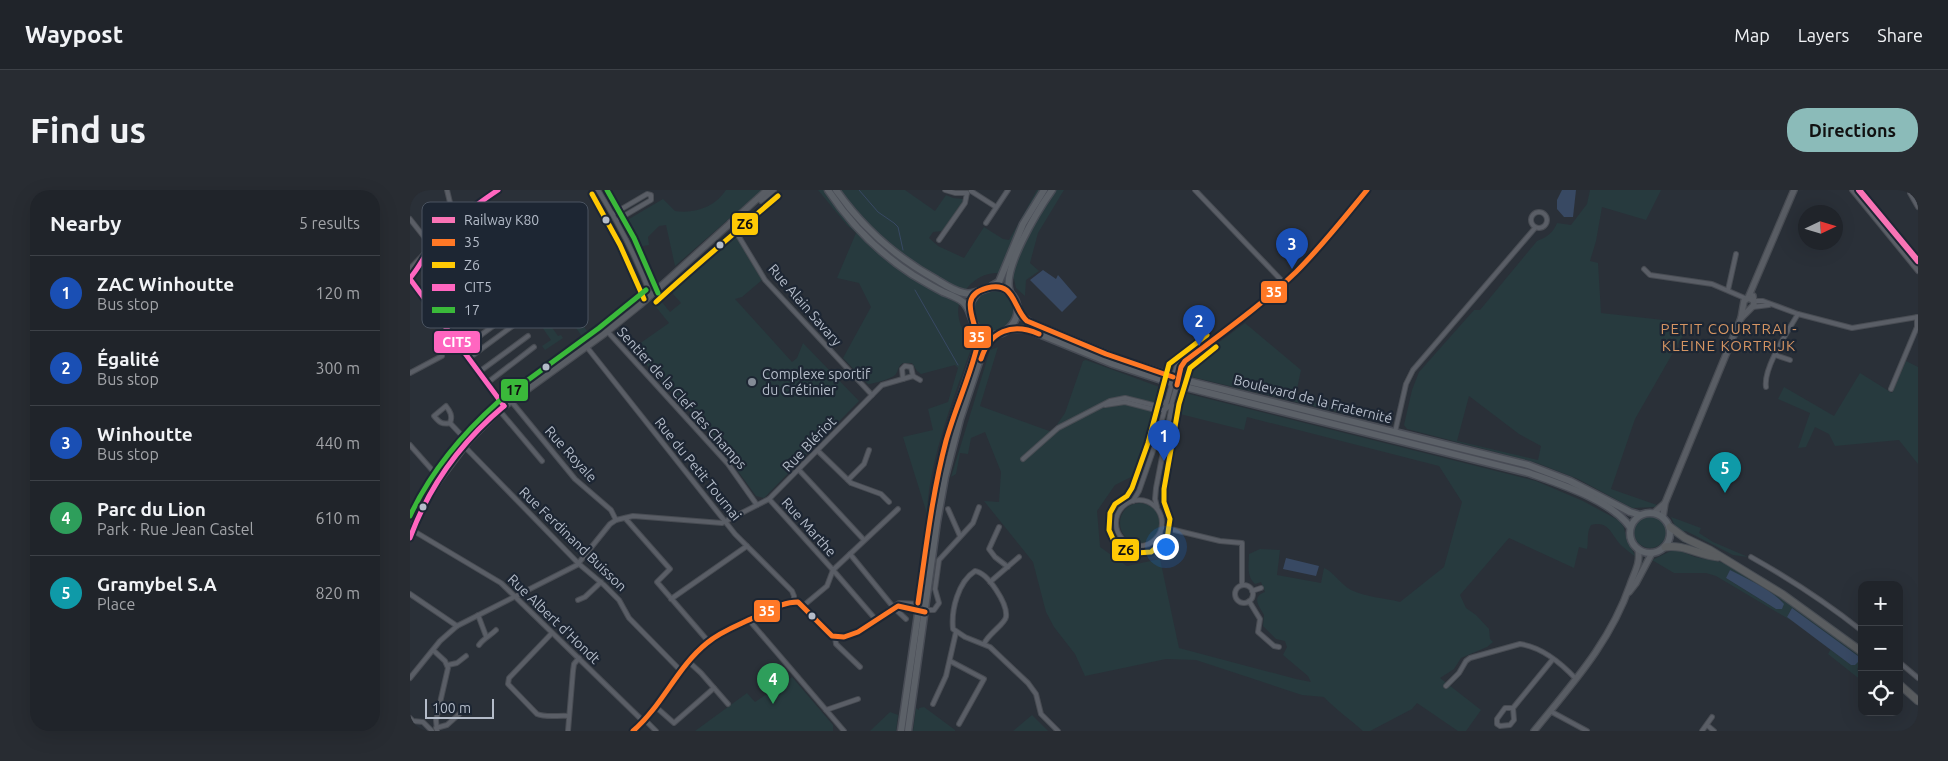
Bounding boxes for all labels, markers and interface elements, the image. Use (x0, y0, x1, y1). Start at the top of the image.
text: Waypost (25, 21, 123, 48)
text: Map (1734, 25, 1770, 45)
text: Layers (1798, 25, 1849, 45)
text: Share (1877, 25, 1923, 45)
button: Directions (1787, 108, 1918, 152)
text: Find us (30, 110, 146, 150)
legend (422, 202, 588, 328)
north arrow (1798, 205, 1843, 250)
text: Nearby (50, 211, 121, 235)
text: Railway K80 (464, 212, 539, 228)
line badge: Z6 (731, 212, 759, 236)
text: 5 results (299, 214, 360, 232)
unlabelled marker (601, 215, 611, 225)
text: Z6 (737, 216, 753, 232)
pin: 3 (1276, 228, 1308, 269)
text: 35 (464, 234, 480, 250)
unlabelled marker (715, 240, 725, 250)
text: Z6 (464, 257, 480, 273)
street label: Rue Alain Savary (765, 261, 845, 349)
text: ZAC Winhoutte (97, 273, 234, 295)
text: CIT5 (464, 279, 492, 295)
line badge: 35 (1260, 280, 1288, 304)
text: 1 (61, 284, 71, 302)
text: 120 m (315, 284, 360, 302)
text: 35 (1266, 284, 1282, 300)
text: Bus stop (97, 295, 159, 313)
text: 17 (464, 302, 480, 318)
pin: 2 (1183, 305, 1215, 346)
district label: PETIT COURTRAI - KLEINE KORTRIJK (1660, 320, 1798, 354)
street label: Sentier de la Clef des Champs (614, 324, 750, 472)
line badge: 35 (963, 325, 992, 349)
text: 35 (969, 329, 985, 345)
line badge: CIT5 (433, 330, 481, 354)
text: CIT5 (442, 334, 472, 350)
text: Égalité (97, 348, 159, 370)
text: 2 (61, 359, 71, 377)
text: 300 m (315, 359, 360, 377)
unlabelled marker (541, 362, 551, 372)
place label: Complexe sportif du Crétinier (762, 366, 871, 398)
text: Bus stop (97, 370, 159, 388)
street label: Boulevard de la Fraternité (1232, 372, 1394, 426)
marker: Complexe sportif du Crétinier (746, 376, 758, 388)
line badge: 17 (500, 378, 529, 402)
text: 17 (506, 382, 522, 398)
street label: Rue Blériot (779, 413, 840, 475)
street label: Rue du Petit Tournai (652, 414, 744, 524)
pin: 1 (1148, 420, 1180, 461)
text: Winhoutte (97, 423, 193, 445)
street label: Rue Royale (542, 423, 600, 485)
text: 3 (61, 434, 71, 452)
text: 440 m (315, 434, 360, 452)
text: Bus stop (97, 445, 159, 463)
pin: 5 (1709, 452, 1741, 493)
street label: Rue Ferdinand Buisson (516, 484, 630, 594)
street label: Rue Marthe (778, 494, 840, 560)
text: Parc du Lion (97, 498, 206, 520)
unlabelled marker (418, 502, 428, 512)
text: 4 (61, 509, 71, 527)
text: 610 m (315, 509, 360, 527)
text: Park · Rue Jean Castel (97, 520, 254, 538)
your location (1153, 534, 1179, 560)
line badge: Z6 (1111, 538, 1140, 562)
text: Z6 (1118, 542, 1134, 558)
street label: Rue Albert d'Hondt (505, 571, 604, 667)
text: Gramybel S.A (97, 573, 217, 595)
map controls (1858, 581, 1903, 716)
button: + (1858, 581, 1903, 626)
text: 5 (61, 584, 71, 602)
text: 820 m (315, 584, 360, 602)
text: Place (97, 595, 135, 613)
line badge: 35 (753, 599, 781, 623)
text: 35 (759, 603, 775, 619)
unlabelled marker (807, 611, 817, 621)
button: − (1858, 626, 1903, 671)
pin: 4 (757, 663, 789, 704)
button: locate (1858, 671, 1903, 716)
scale bar (425, 696, 494, 719)
text: 100 m (432, 700, 471, 716)

